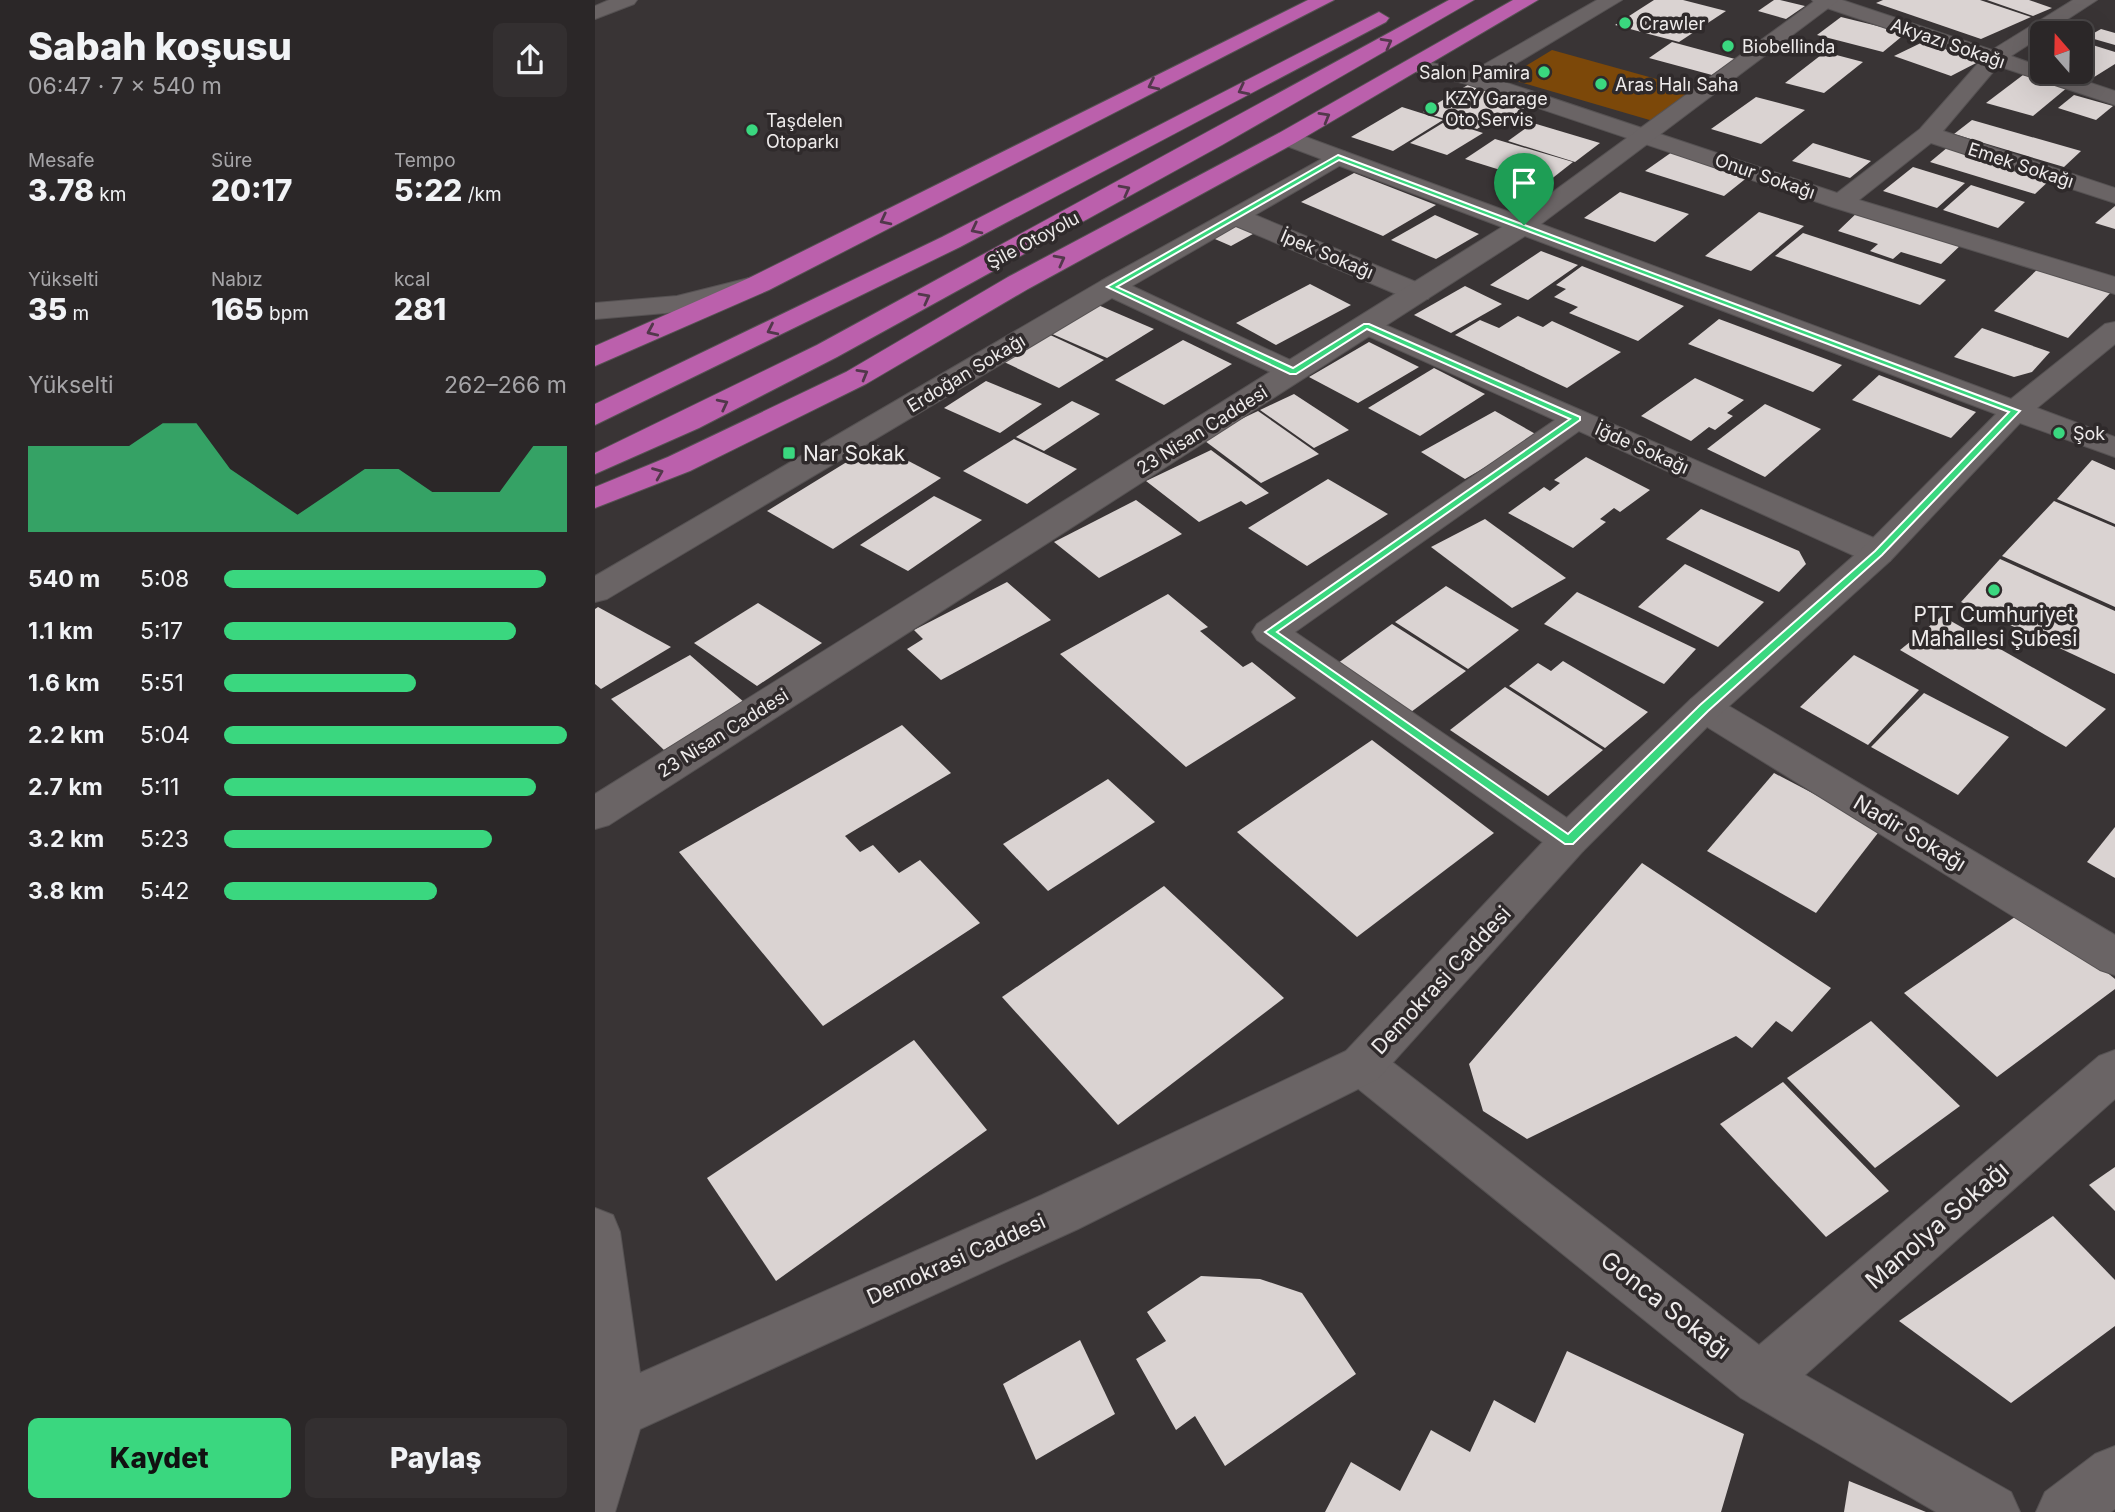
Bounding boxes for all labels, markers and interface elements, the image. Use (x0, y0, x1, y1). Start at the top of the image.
place label: Crawler (1639, 13, 1706, 34)
street label: Akyazı Sokağı (1888, 14, 2008, 72)
marker: Crawler (1617, 15, 1633, 31)
north arrow (2030, 21, 2093, 84)
map controls (2030, 21, 2093, 84)
text: Sabah koşusu (28, 23, 292, 69)
button: share (493, 23, 567, 97)
place label: Biobellinda (1742, 36, 1835, 57)
one-way arrow (1380, 38, 1393, 51)
marker: Biobellinda (1720, 38, 1736, 54)
place label: Salon Pamira (1419, 62, 1530, 83)
marker: Salon Pamira (1536, 64, 1552, 80)
text: 06:47 · 7 × 540 m (28, 72, 222, 100)
place label: Aras Halı Saha (1615, 74, 1739, 95)
marker: Aras Halı Saha (1593, 76, 1609, 92)
one-way arrow (1148, 77, 1160, 91)
one-way arrow (1238, 82, 1250, 96)
place label: KZY Garage Oto Servis (1445, 88, 1548, 130)
marker: KZY Garage Oto Servis (1423, 100, 1439, 116)
place label: Taşdelen Otoparkı (766, 110, 843, 152)
one-way arrow (1317, 112, 1330, 125)
marker: Taşdelen Otoparkı (744, 122, 760, 138)
street label: Emek Sokağı (1966, 138, 2076, 192)
text: Mesafe (28, 149, 95, 172)
text: Süre (211, 149, 252, 172)
text: Tempo (394, 149, 456, 172)
street label: Onur Sokağı (1712, 149, 1818, 203)
pin (1494, 153, 1554, 225)
icon: arrive (1505, 164, 1543, 202)
text: 3.78 (28, 172, 94, 208)
text: 20:17 (211, 172, 292, 208)
text: 5:22 (394, 172, 462, 208)
text: km (94, 183, 126, 206)
text: /km (462, 183, 502, 206)
one-way arrow (1117, 185, 1130, 198)
street label: Şile Otoyolu (983, 207, 1083, 273)
one-way arrow (879, 212, 892, 226)
one-way arrow (971, 221, 983, 234)
street label: İpek Sokağı (1277, 224, 1377, 283)
one-way arrow (1053, 255, 1065, 268)
text: Yükselti (28, 268, 99, 291)
text: Nabız (211, 268, 263, 291)
text: kcal (394, 268, 430, 291)
text: 35 (28, 291, 67, 327)
text: 165 (211, 291, 264, 327)
text: 281 (394, 291, 446, 327)
one-way arrow (917, 293, 930, 307)
text: m (67, 302, 89, 325)
text: bpm (264, 302, 309, 325)
one-way arrow (767, 322, 779, 336)
one-way arrow (647, 323, 659, 337)
street label: Erdoğan Sokağı (903, 330, 1029, 416)
one-way arrow (856, 369, 868, 382)
text: Yükselti (28, 371, 113, 399)
text: 262–266 m (444, 371, 567, 399)
street label: 23 Nisan Caddesi (1133, 381, 1271, 479)
one-way arrow (716, 398, 728, 412)
street label: İğde Sokağı (1592, 417, 1692, 478)
place label: Şok (2073, 423, 2105, 444)
marker: Şok (2051, 425, 2067, 441)
place label: Nar Sokak (803, 441, 906, 466)
marker: Nar Sokak (781, 445, 797, 461)
one-way arrow (652, 467, 664, 481)
text: 540 m (28, 565, 100, 593)
text: 5:08 (140, 565, 189, 593)
marker: PTT Cumhuriyet Mahallesi Şubesi (1986, 582, 2002, 598)
place label: PTT Cumhuriyet Mahallesi Şubesi (1911, 602, 2077, 651)
text: 1.1 km (28, 617, 93, 645)
text: 5:17 (140, 617, 183, 645)
text: 1.6 km (28, 669, 100, 697)
text: 5:51 (140, 669, 184, 697)
street label: 23 Nisan Caddesi (654, 684, 792, 782)
text: 2.2 km (28, 721, 104, 749)
text: 5:04 (140, 721, 190, 749)
text: 2.7 km (28, 773, 103, 801)
text: 5:11 (140, 773, 179, 801)
street label: Nadir Sokağı (1849, 790, 1971, 876)
text: 3.2 km (28, 825, 104, 853)
text: 5:23 (140, 825, 189, 853)
text: 3.8 km (28, 877, 104, 905)
text: 5:42 (140, 877, 190, 905)
street label: Demokrasi Caddesi (1366, 901, 1516, 1059)
street label: Manolya Sokağı (1859, 1155, 2015, 1295)
street label: Demokrasi Caddesi (863, 1208, 1049, 1310)
street label: Gonca Sokağı (1595, 1245, 1737, 1365)
button: Kaydet (28, 1418, 291, 1498)
button: Paylaş (305, 1418, 567, 1498)

